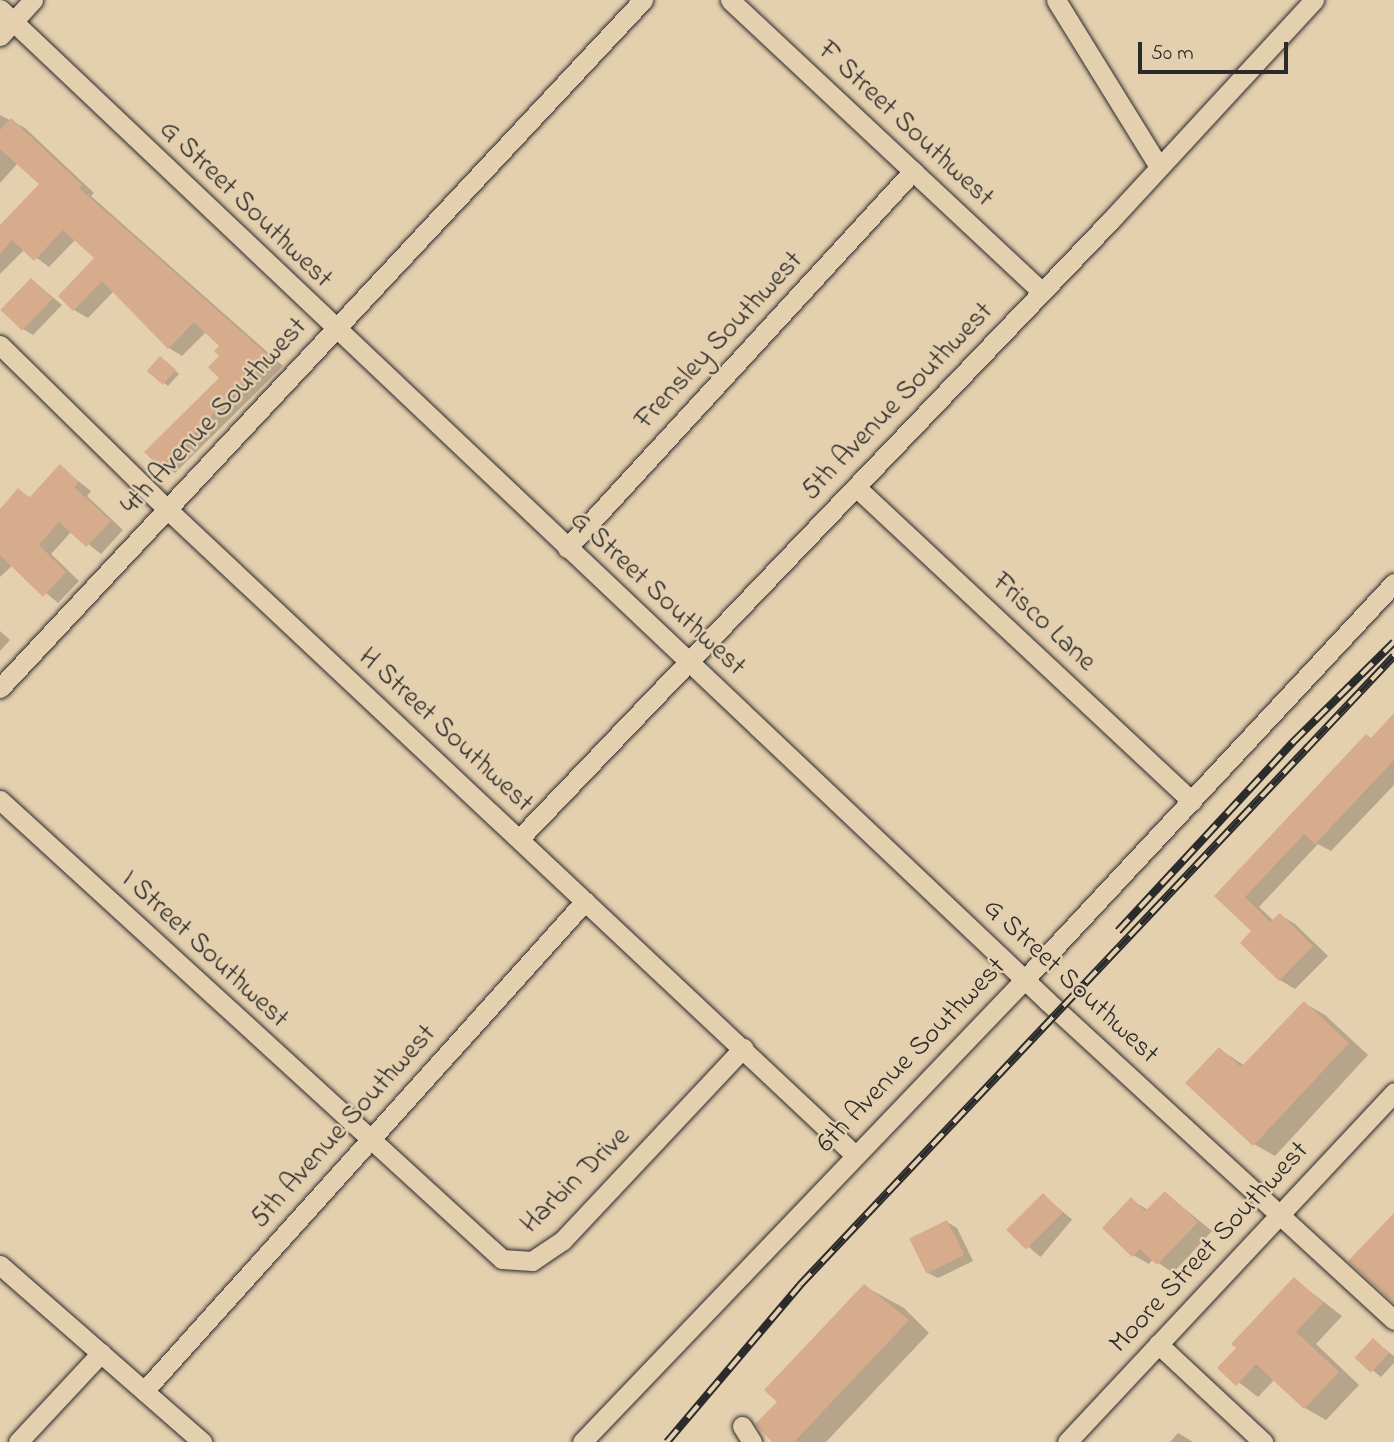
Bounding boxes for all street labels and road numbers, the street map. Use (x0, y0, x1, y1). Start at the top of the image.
street label: F Street Southwest (810, 35, 1000, 215)
street label: G Street Southwest (151, 114, 339, 296)
street label: Frensley Southwest (629, 245, 811, 437)
street label: 5th Avenue Southwest (795, 296, 1001, 508)
street label: 4th Avenue Southwest (115, 311, 315, 523)
street label: G Street Southwest (562, 504, 752, 684)
street label: Frisco Lane (984, 566, 1102, 680)
street label: H Street Southwest (351, 641, 539, 821)
street label: I Street Southwest (113, 864, 295, 1036)
street label: G Street Southwest (975, 892, 1165, 1072)
street label: 6th Avenue Southwest (810, 951, 1014, 1161)
street label: 5th Avenue Southwest (244, 1018, 444, 1236)
street label: Harbin Drive (514, 1121, 638, 1241)
street label: Moore Street Southwest (1103, 1135, 1317, 1361)

